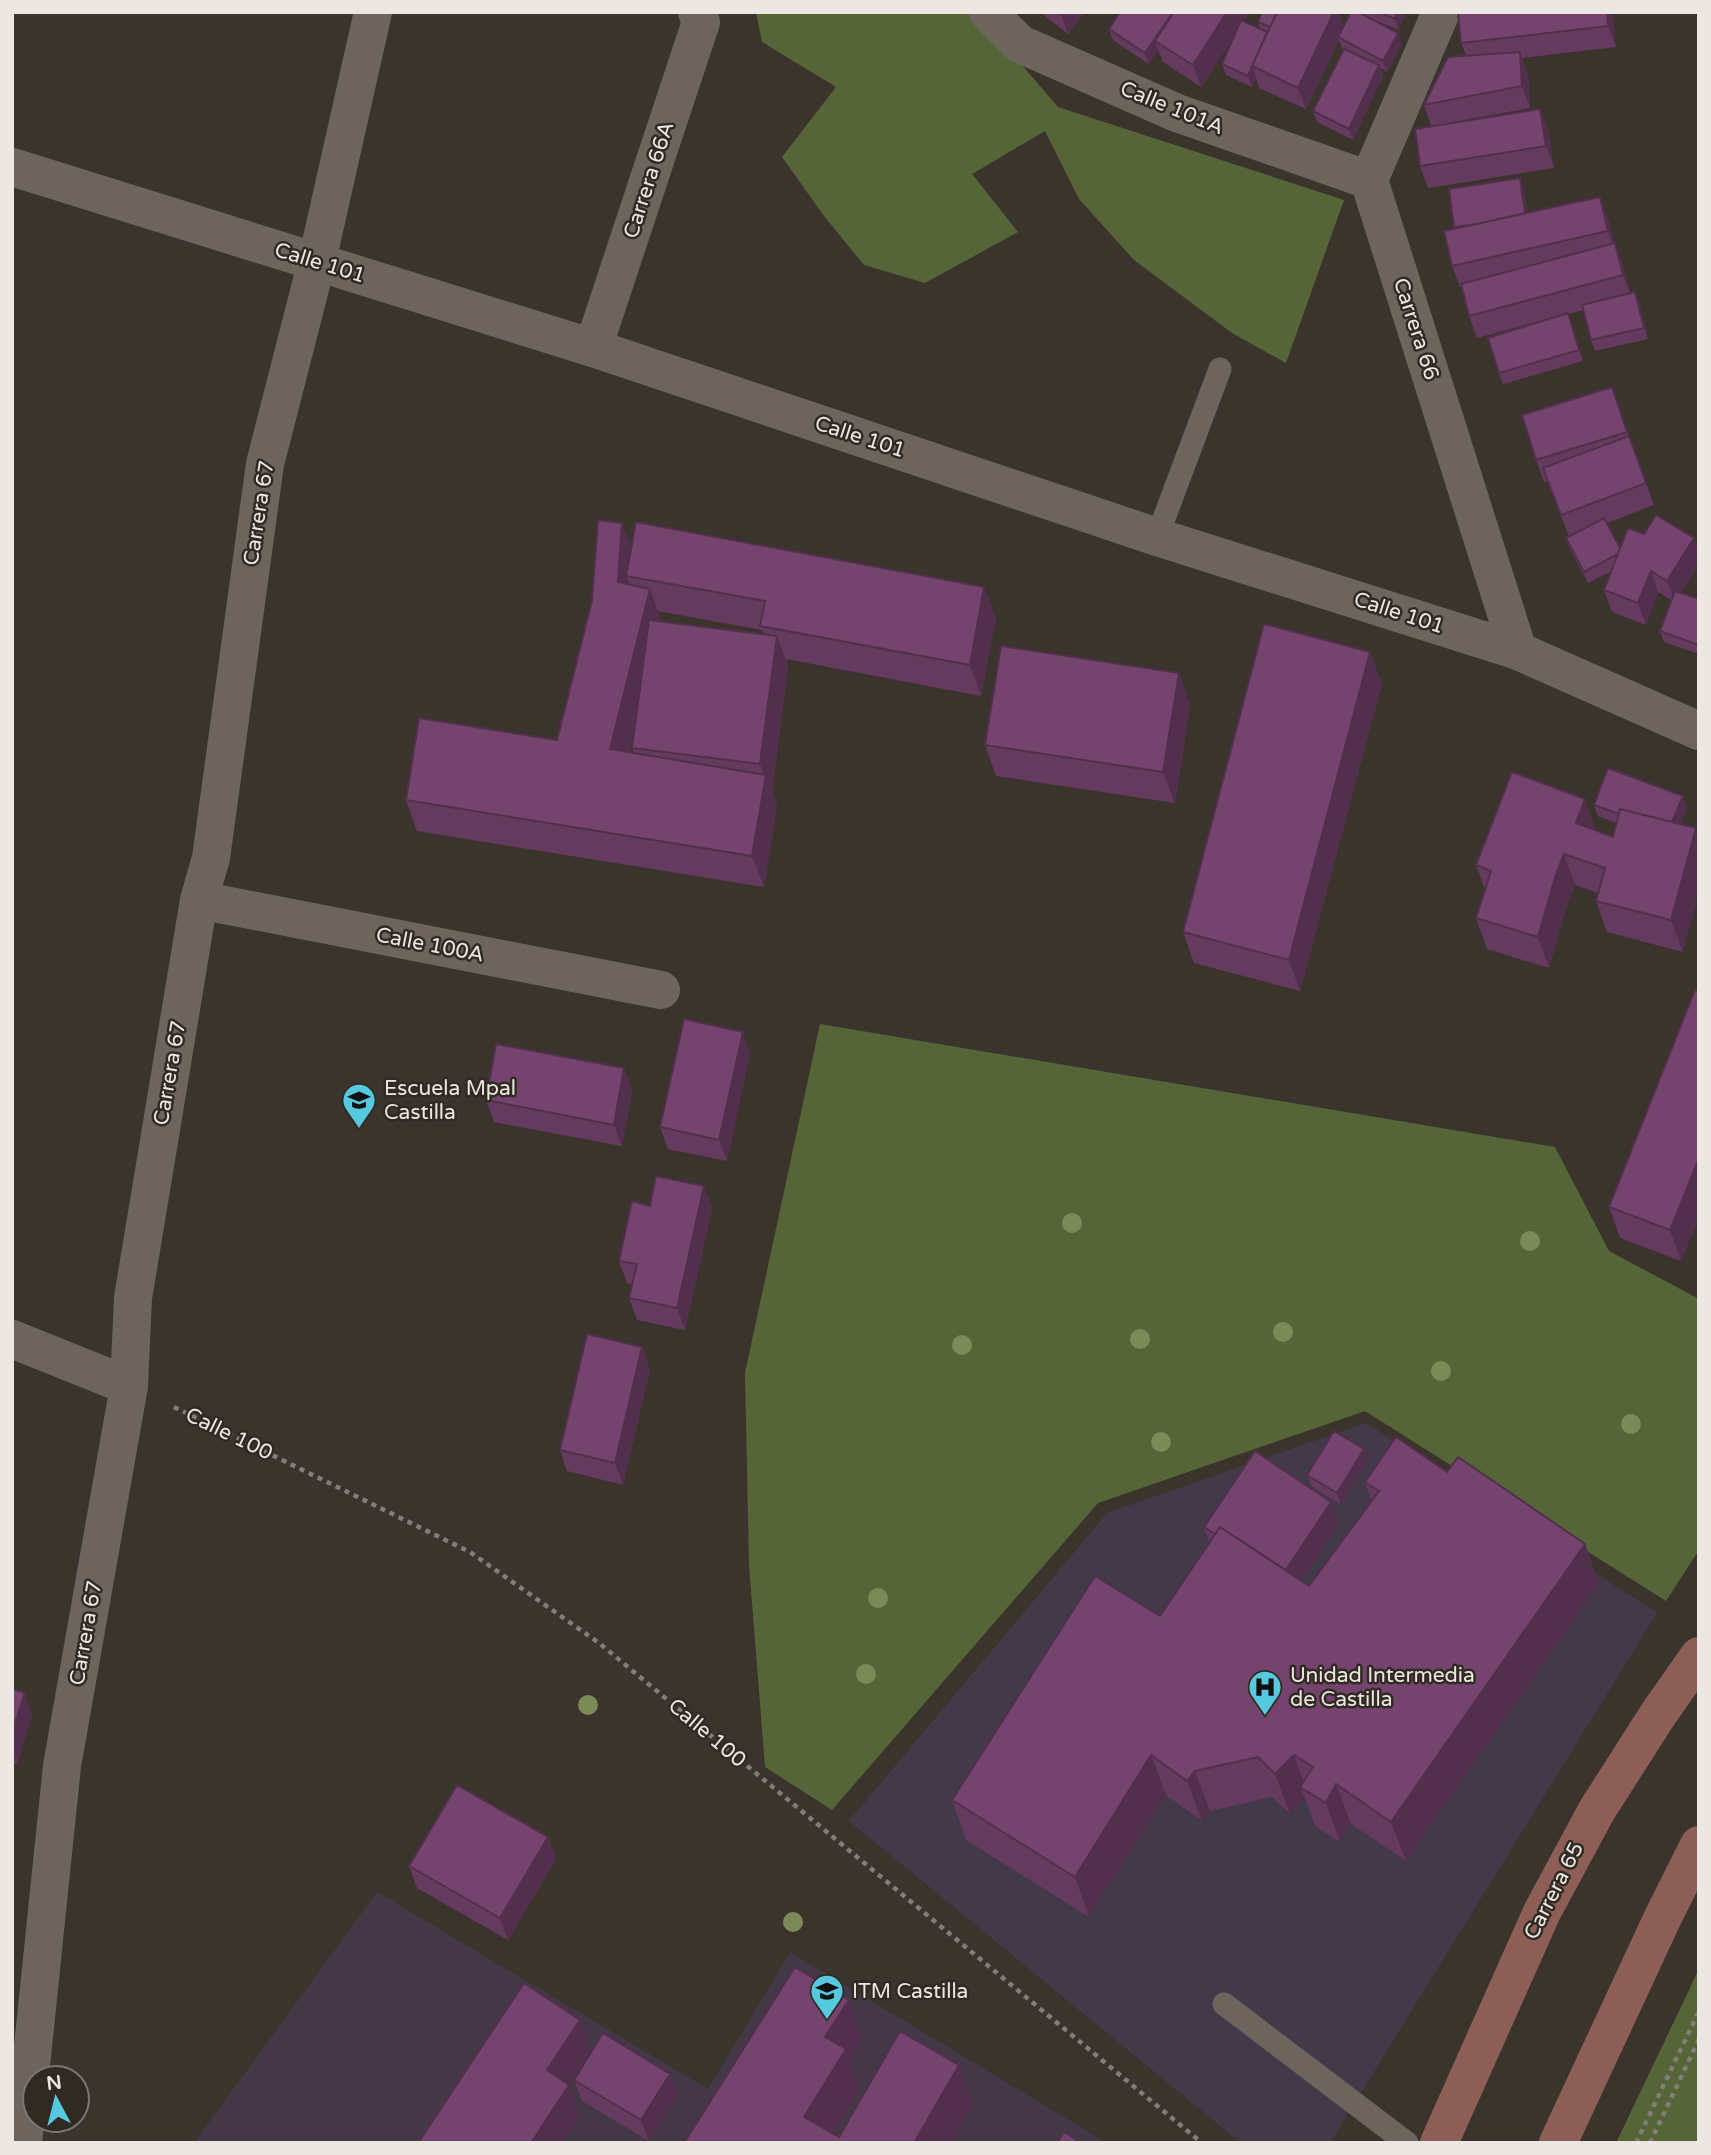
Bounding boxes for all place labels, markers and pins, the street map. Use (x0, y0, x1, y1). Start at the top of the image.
place label: Escuela Mpal Castilla (384, 1076, 516, 1125)
school or university icon: Escuela Mpal Castilla (340, 1081, 378, 1130)
place label: Unidad Intermedia de Castilla (1290, 1663, 1475, 1712)
hospital icon: Unidad Intermedia de Castilla (1246, 1668, 1284, 1717)
school or university icon: ITM Castilla (808, 1972, 846, 2021)
place label: ITM Castilla (852, 1979, 968, 2004)

